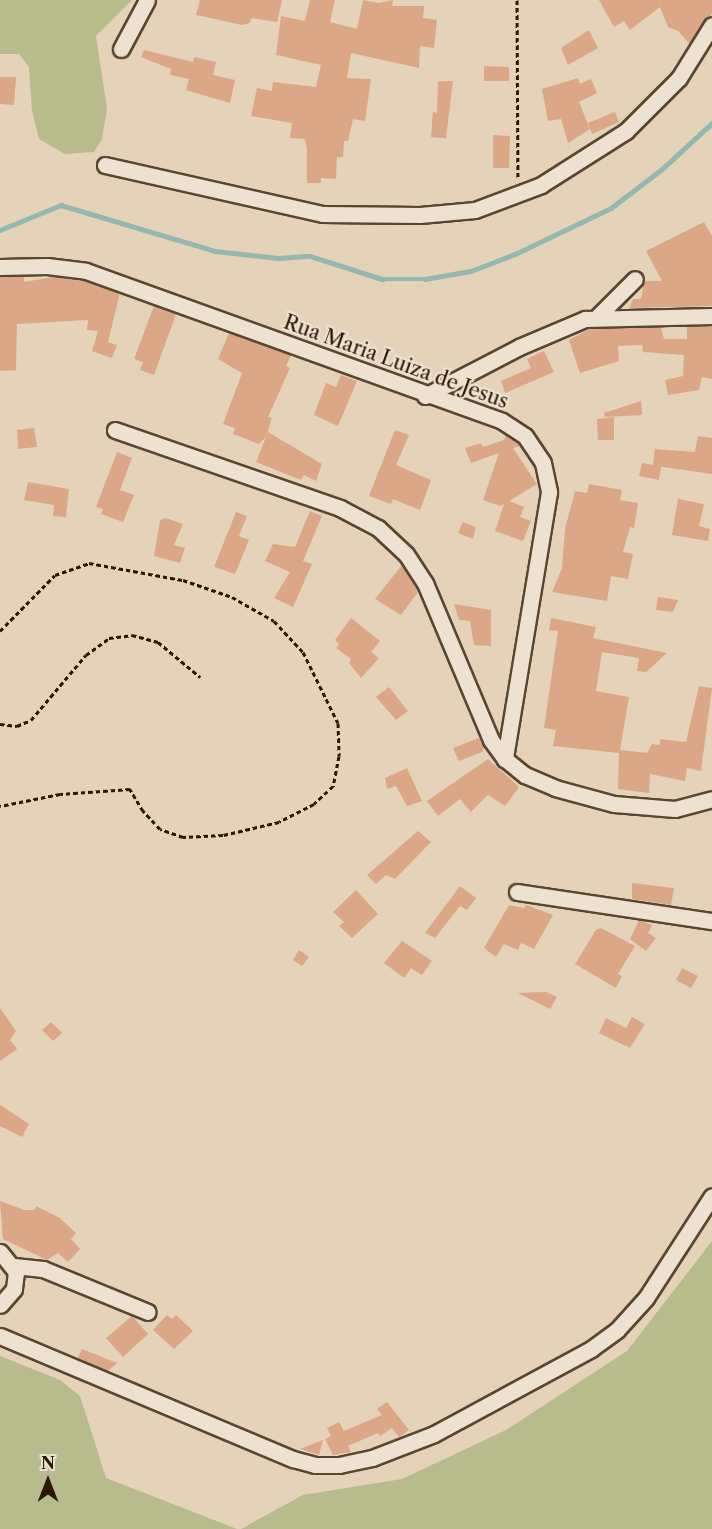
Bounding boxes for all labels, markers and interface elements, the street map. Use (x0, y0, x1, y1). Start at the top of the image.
street label: Rua Maria Luiza de Jesus (280, 310, 512, 414)
north arrow (18, 1451, 78, 1511)
text: N (41, 1453, 55, 1473)

